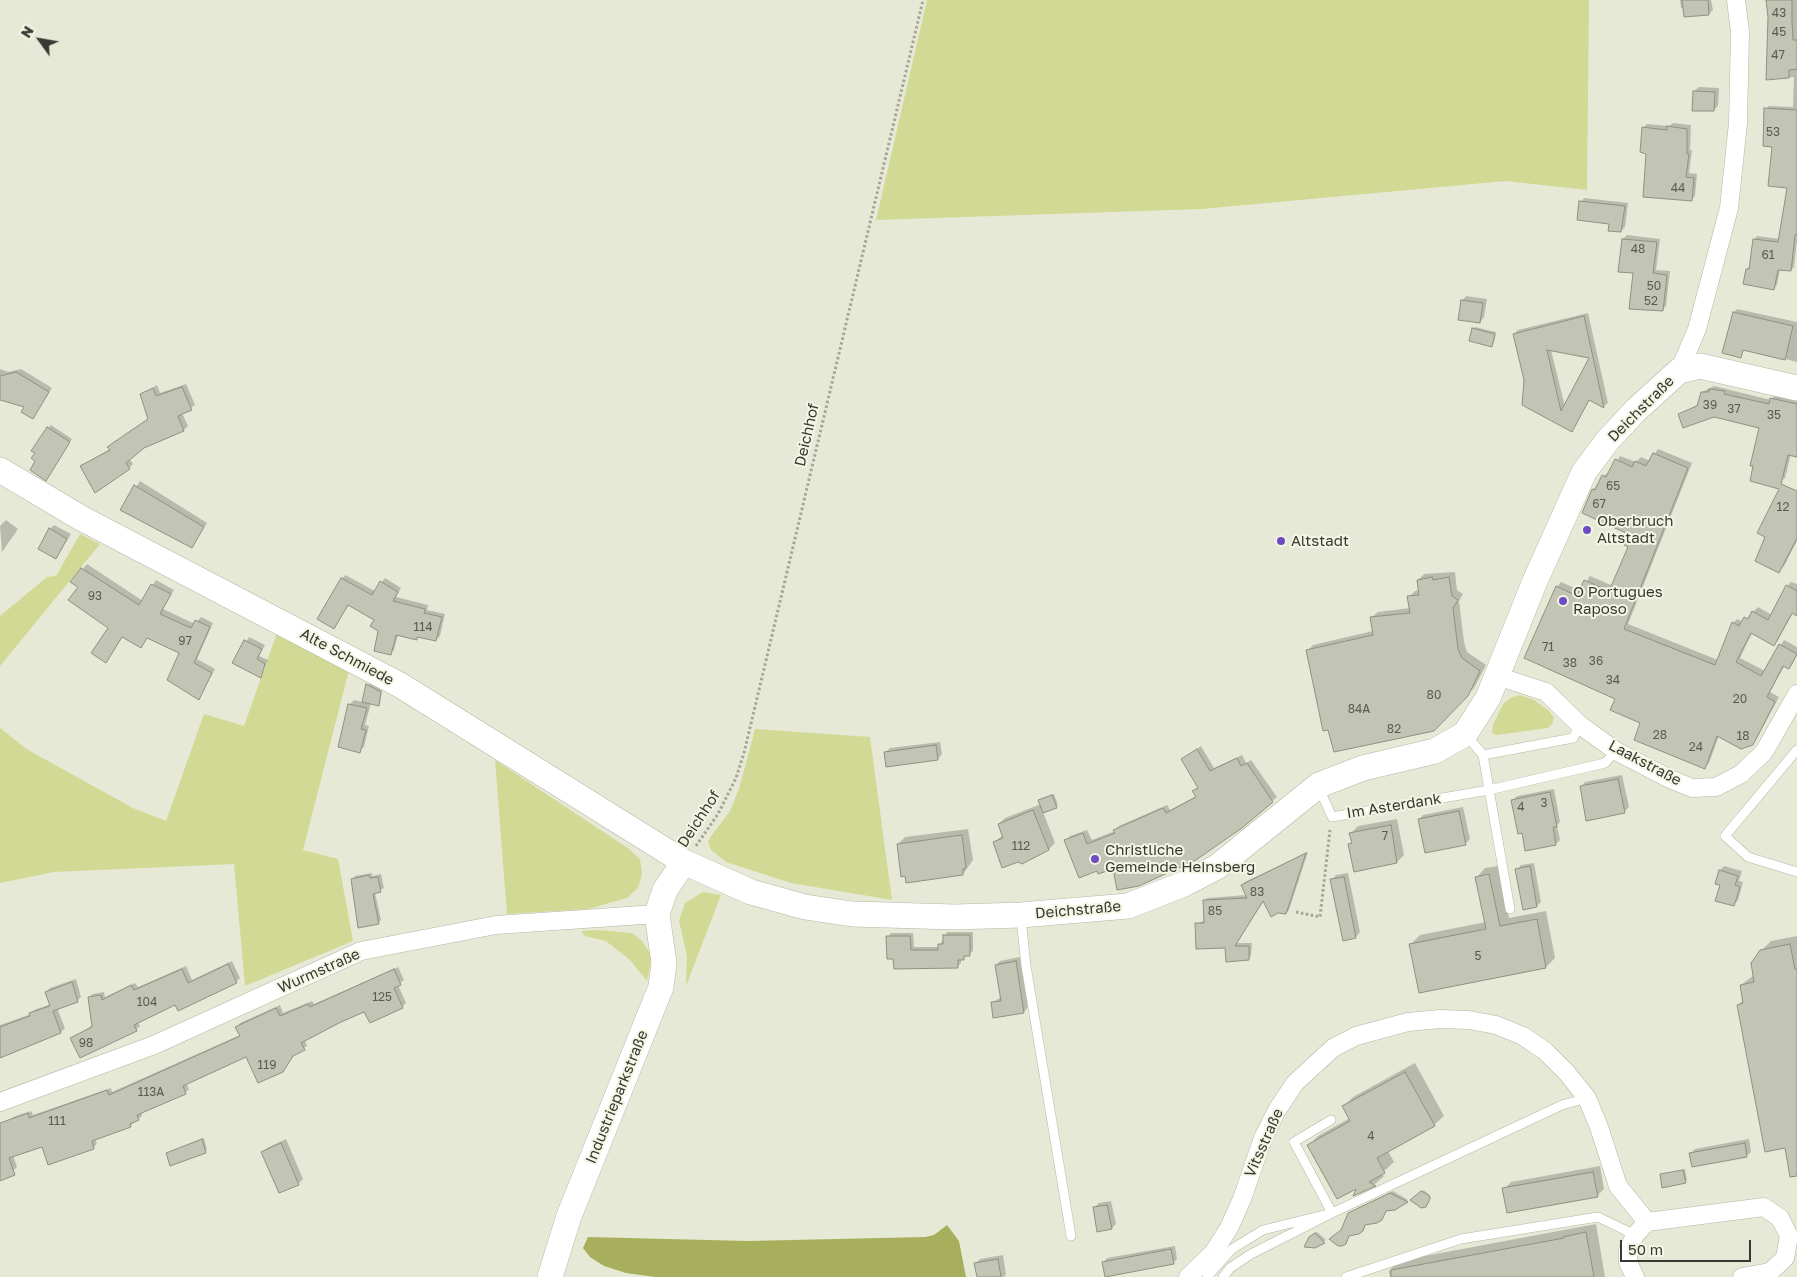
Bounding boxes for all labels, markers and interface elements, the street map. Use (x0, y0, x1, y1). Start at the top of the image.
house number: 43 (1772, 6, 1786, 20)
north arrow (15, 15, 65, 65)
text: N (17, 23, 37, 41)
house number: 45 (1772, 25, 1786, 39)
house number: 47 (1771, 48, 1785, 62)
house number: 53 (1766, 125, 1780, 139)
house number: 44 (1671, 181, 1685, 195)
house number: 48 (1631, 242, 1645, 256)
house number: 61 (1761, 248, 1775, 262)
house number: 50 (1647, 279, 1661, 293)
house number: 52 (1644, 294, 1658, 308)
street label: Deichstraße (1604, 372, 1678, 446)
house number: 39 (1703, 398, 1717, 412)
street label: Deichhof (791, 402, 823, 468)
house number: 37 (1727, 402, 1741, 416)
house number: 35 (1767, 408, 1781, 422)
house number: 65 (1606, 479, 1620, 493)
house number: 67 (1592, 497, 1606, 511)
house number: 12 (1777, 500, 1789, 514)
place label: Oberbruch Altstadt (1597, 512, 1673, 547)
marker: Oberbruch Altstadt (1581, 524, 1593, 536)
place label: Altstadt (1291, 532, 1349, 550)
marker: Altstadt (1275, 535, 1287, 547)
place label: O Portugues Raposo (1573, 583, 1663, 618)
house number: 93 (88, 589, 102, 603)
marker: O Portugues Raposo (1557, 595, 1569, 607)
house number: 114 (414, 620, 432, 634)
street label: Alte Schmiede (297, 625, 397, 689)
house number: 97 (178, 634, 192, 648)
house number: 71 (1542, 640, 1554, 654)
house number: 36 (1589, 654, 1603, 668)
house number: 38 (1563, 656, 1577, 670)
house number: 34 (1606, 673, 1620, 687)
house number: 80 (1427, 688, 1441, 702)
house number: 20 (1733, 692, 1747, 706)
house number: 84A (1348, 702, 1370, 716)
house number: 82 (1387, 722, 1401, 736)
house number: 28 (1653, 728, 1667, 742)
house number: 18 (1736, 729, 1750, 743)
street label: Laakstraße (1606, 736, 1684, 790)
house number: 24 (1689, 740, 1703, 754)
street label: Deichhof (674, 787, 724, 851)
street label: Im Asterdank (1345, 790, 1443, 822)
house number: 3 (1540, 796, 1548, 810)
house number: 4 (1517, 800, 1525, 814)
house number: 7 (1382, 829, 1388, 843)
house number: 112 (1012, 839, 1030, 853)
place label: Christliche Gemeinde Heinsberg (1105, 841, 1255, 876)
marker: Christliche Gemeinde Heinsberg (1089, 853, 1101, 865)
house number: 83 (1250, 885, 1264, 899)
street label: Deichstraße (1034, 897, 1122, 923)
house number: 85 (1208, 904, 1222, 918)
street label: Wurmstraße (275, 945, 363, 997)
house number: 5 (1475, 949, 1481, 963)
house number: 125 (372, 990, 392, 1004)
house number: 104 (137, 995, 157, 1009)
street label: Industrieparkstraße (582, 1028, 652, 1166)
house number: 98 (79, 1036, 93, 1050)
house number: 119 (258, 1058, 276, 1072)
house number: 113A (138, 1085, 164, 1099)
street label: Vitsstraße (1241, 1106, 1287, 1180)
house number: 111 (48, 1114, 66, 1128)
house number: 4 (1367, 1129, 1375, 1143)
scale bar (1622, 1230, 1753, 1262)
text: 50 m (1628, 1240, 1663, 1258)

